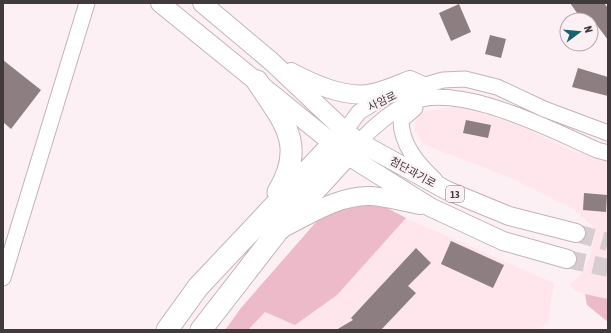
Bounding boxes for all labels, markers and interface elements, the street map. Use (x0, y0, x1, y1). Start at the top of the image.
north arrow (559, 12, 599, 52)
text: N (582, 24, 595, 34)
street label: 사암로 (366, 89, 398, 113)
street label: 첨단과기로 (388, 154, 438, 190)
road number: 13 (446, 186, 464, 202)

